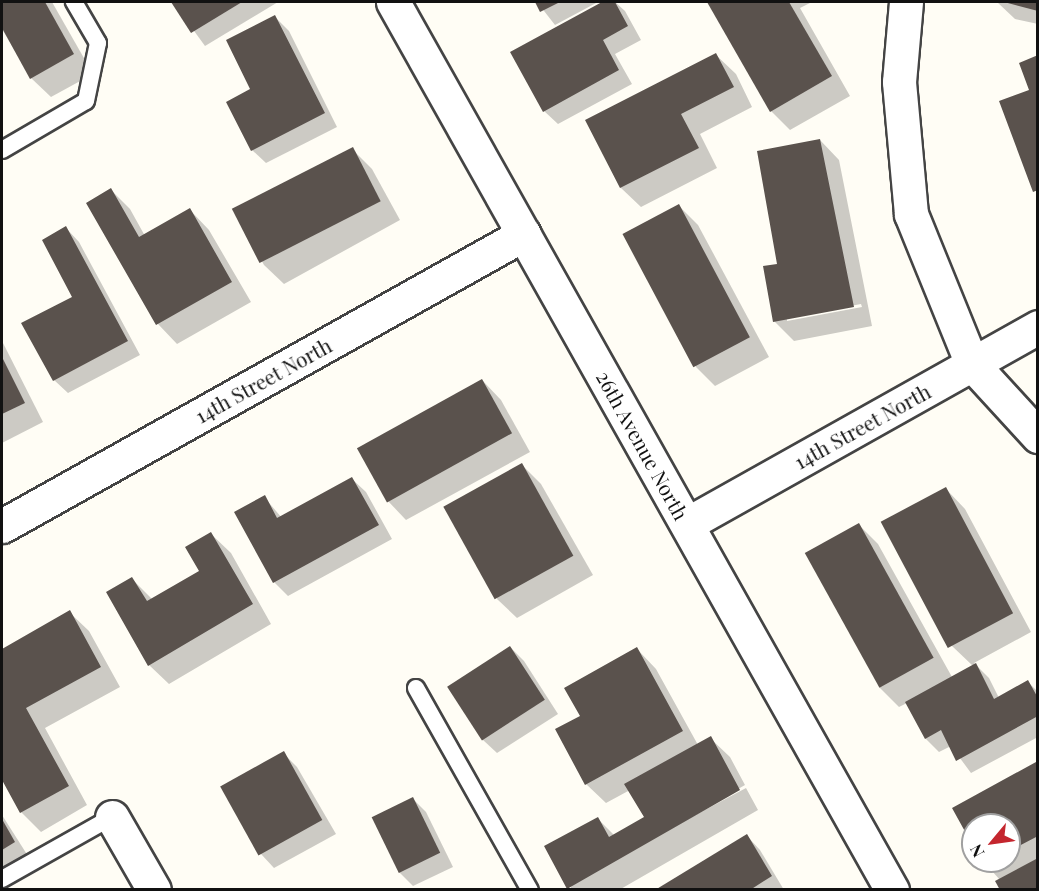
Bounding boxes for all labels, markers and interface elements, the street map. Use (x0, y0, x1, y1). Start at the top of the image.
street label: 14th Street North (191, 333, 335, 427)
street label: 26th Avenue North (592, 366, 694, 524)
street label: 14th Street North (790, 379, 934, 473)
north arrow (961, 813, 1021, 873)
text: N (965, 841, 989, 861)

